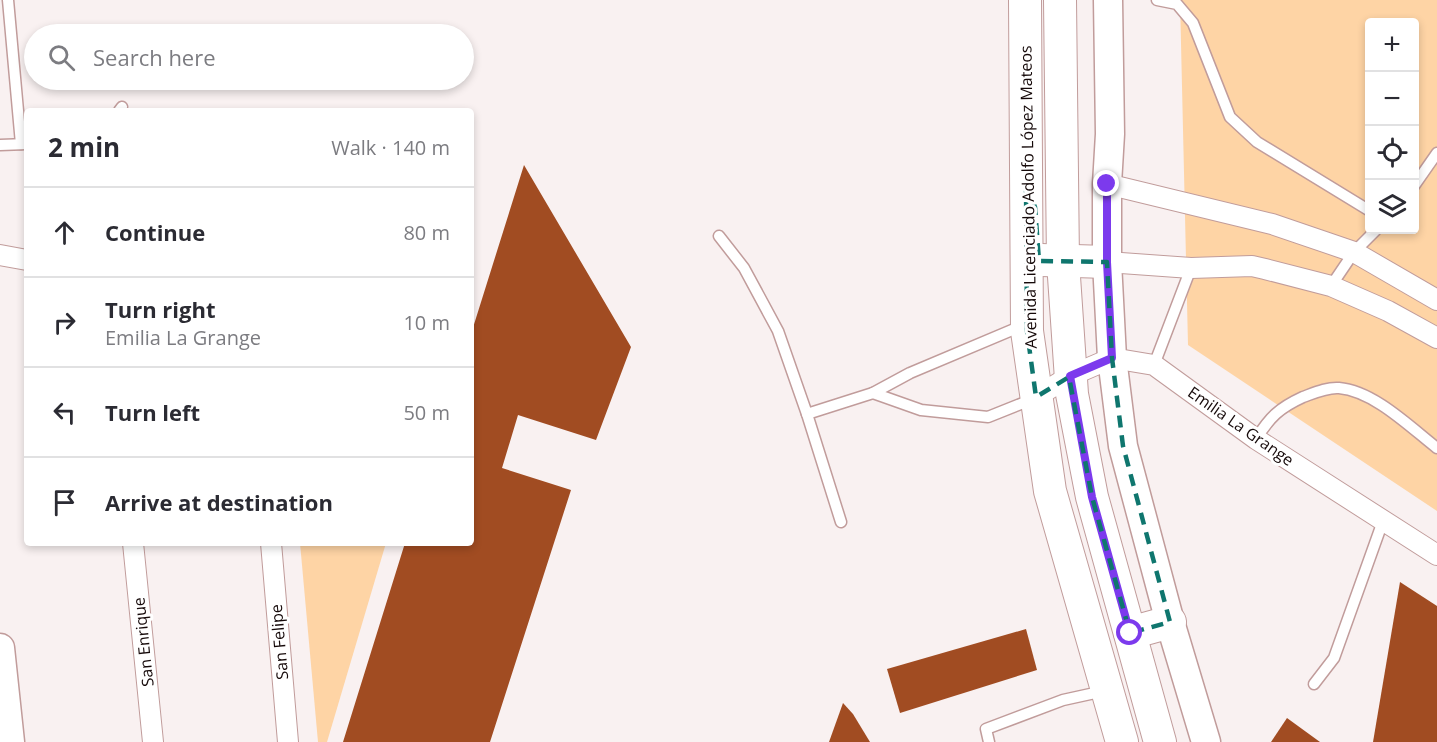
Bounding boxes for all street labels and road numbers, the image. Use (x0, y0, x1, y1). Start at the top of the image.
street label: Avenida Licenciado Adolfo López Mateos (1014, 45, 1042, 349)
street label: Emilia La Grange (1184, 381, 1298, 471)
street label: San Enrique (127, 596, 159, 688)
street label: San Felipe (265, 603, 293, 681)

